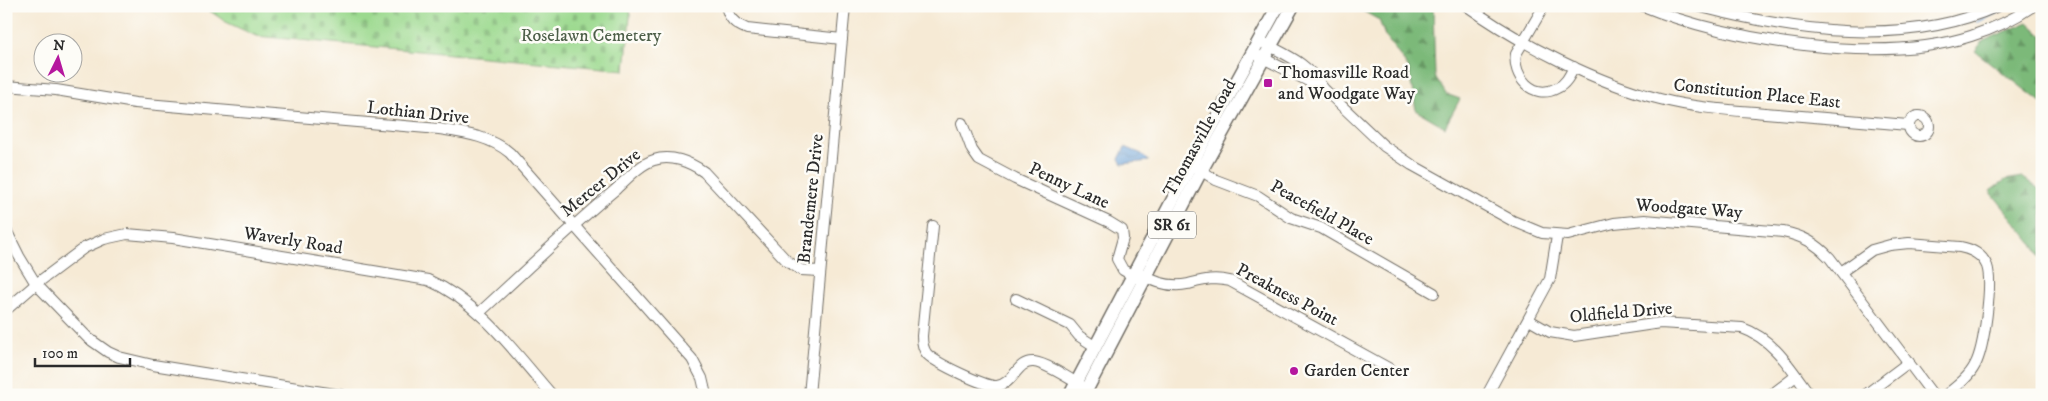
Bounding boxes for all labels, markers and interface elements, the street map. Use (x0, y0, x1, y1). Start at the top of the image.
park label: Roselawn Cemetery (521, 25, 662, 47)
north arrow (32, 32, 82, 82)
text: N (53, 37, 66, 56)
place label: Thomasville Road and Woodgate Way (1278, 62, 1415, 105)
street label: Constitution Place East (1672, 74, 1842, 114)
street label: Thomasville Road (1159, 75, 1241, 201)
marker: Thomasville Road and Woodgate Way (1262, 77, 1274, 89)
street label: Lothian Drive (366, 97, 470, 129)
street label: Brandemere Drive (793, 133, 829, 265)
street label: Mercer Drive (557, 144, 645, 222)
street label: Penny Lane (1025, 158, 1113, 214)
street label: Peacefield Place (1266, 176, 1378, 250)
street label: Woodgate Way (1634, 194, 1744, 224)
road number: SR 61 (1148, 212, 1196, 238)
street label: Waverly Road (241, 222, 344, 260)
street label: Preakness Point (1232, 259, 1342, 331)
street label: Oldfield Drive (1569, 298, 1673, 328)
scale bar (35, 336, 130, 368)
text: 100 m (42, 344, 78, 363)
place label: Garden Center (1304, 360, 1410, 382)
marker: Garden Center (1288, 365, 1300, 377)

